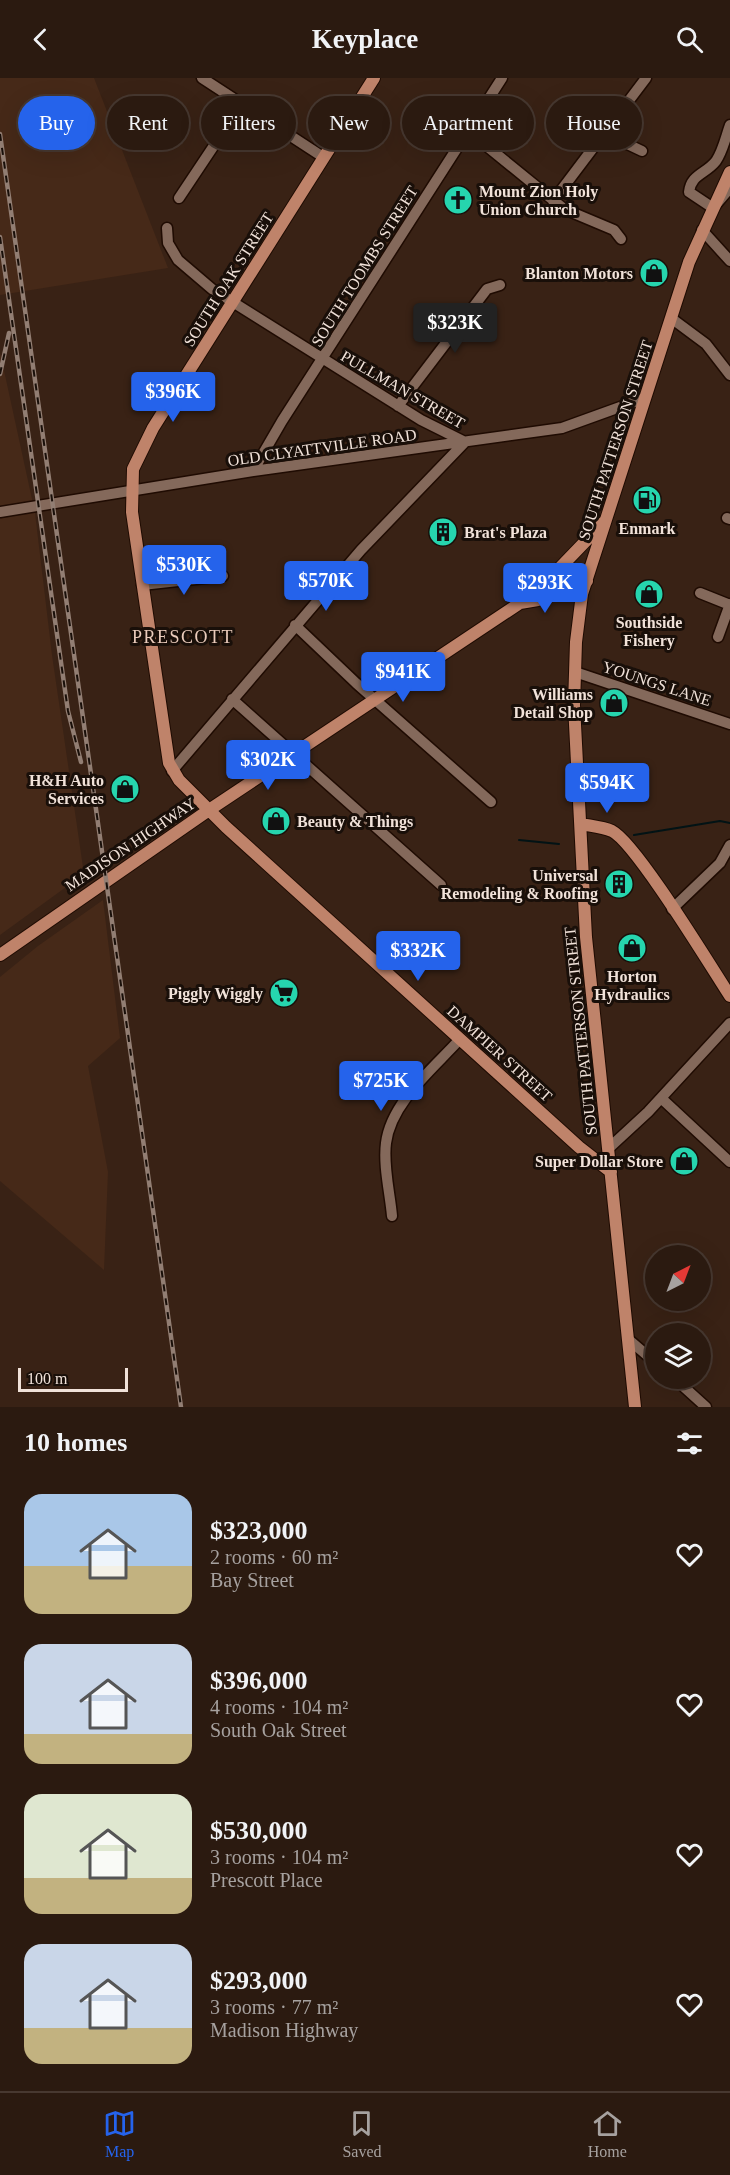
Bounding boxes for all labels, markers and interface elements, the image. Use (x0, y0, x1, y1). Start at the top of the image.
icon: back (24, 23, 57, 56)
icon: search (673, 23, 706, 56)
text: Keyplace (312, 24, 418, 54)
chip: Buy (18, 96, 95, 150)
chip: Rent (107, 96, 189, 150)
chip: Filters (201, 96, 296, 150)
chip: New (308, 96, 390, 150)
chip: Apartment (402, 96, 534, 150)
chip: House (546, 96, 642, 150)
street label: SOUTH TOOMBS STREET (308, 183, 421, 350)
place label: Mount Zion Holy Union Church (479, 183, 598, 218)
church icon: Mount Zion Holy Union Church (442, 184, 474, 216)
street label: SOUTH OAK STREET (180, 209, 277, 349)
shop icon: Blanton Motors (638, 257, 670, 289)
place label: Blanton Motors (525, 265, 633, 282)
pin: $323K (413, 303, 497, 354)
text: $323K (427, 311, 483, 333)
street label: SOUTH PATTERSON STREET (575, 338, 656, 542)
street label: PULLMAN STREET (338, 347, 468, 432)
pin: $396K (131, 372, 215, 423)
text: $396K (145, 380, 201, 402)
street label: OLD CLYATTVILLE ROAD (227, 426, 418, 469)
fuel station icon: Enmark (631, 484, 663, 516)
building icon: Brat's Plaza (427, 516, 459, 548)
place label: Enmark (619, 520, 676, 537)
place label: Brat's Plaza (464, 524, 547, 541)
pin: $530K (142, 545, 226, 596)
text: $530K (156, 553, 212, 575)
pin: $570K (284, 561, 368, 612)
pin: $293K (503, 563, 587, 614)
text: $570K (298, 569, 354, 591)
text: $293K (517, 571, 573, 593)
shop icon: Southside Fishery (633, 578, 665, 610)
place label: Southside Fishery (616, 614, 682, 650)
district label: PRESCOTT (132, 627, 234, 647)
pin: $941K (361, 652, 445, 703)
street label: YOUNGS LANE (600, 658, 713, 709)
text: $941K (375, 660, 431, 682)
place label: Williams Detail Shop (513, 686, 593, 722)
shop icon: Williams Detail Shop (598, 687, 630, 719)
pin: $302K (226, 740, 310, 791)
text: $302K (240, 748, 296, 770)
pin: $594K (565, 763, 649, 814)
text: $594K (579, 771, 635, 793)
place label: H&H Auto Services (29, 772, 104, 807)
shop icon: H&H Auto Services (109, 773, 141, 805)
street label: MADISON HIGHWAY (62, 794, 199, 894)
shop icon: Beauty & Things (260, 805, 292, 837)
place label: Beauty & Things (297, 813, 413, 831)
place label: Universal Remodeling & Roofing (441, 867, 599, 903)
building icon: Universal Remodeling & Roofing (603, 868, 635, 900)
street label: SOUTH PATTERSON STREET (561, 926, 600, 1136)
pin: $332K (376, 931, 460, 982)
shop icon: Horton Hydraulics (616, 932, 648, 964)
text: $332K (390, 939, 446, 961)
place label: Horton Hydraulics (594, 968, 670, 1004)
supermarket icon: Piggly Wiggly (268, 977, 300, 1009)
place label: Piggly Wiggly (168, 985, 263, 1003)
street label: DAMPIER STREET (444, 1002, 556, 1105)
pin: $725K (339, 1061, 423, 1112)
text: $725K (353, 1069, 409, 1091)
shop icon: Super Dollar Store (668, 1145, 700, 1177)
place label: Super Dollar Store (535, 1153, 663, 1171)
north arrow (645, 1245, 711, 1311)
map controls (645, 1245, 711, 1389)
button: layers (645, 1323, 711, 1389)
scale bar (18, 1365, 128, 1392)
text: 100 m (27, 1370, 67, 1387)
icon: filters (673, 1427, 706, 1460)
text: 10 homes (24, 1428, 127, 1457)
text: $323,000 (210, 1516, 308, 1545)
icon: home (72, 1518, 144, 1590)
icon: heart (673, 1538, 706, 1571)
text: 2 rooms · 60 m² (210, 1546, 338, 1568)
text: Bay Street (210, 1569, 294, 1591)
text: $396,000 (210, 1666, 308, 1695)
icon: home (72, 1668, 144, 1740)
icon: heart (673, 1688, 706, 1721)
text: 4 rooms · 104 m² (210, 1696, 348, 1718)
text: South Oak Street (210, 1719, 347, 1741)
text: $530,000 (210, 1816, 308, 1845)
icon: home (72, 1818, 144, 1890)
icon: heart (673, 1838, 706, 1871)
text: 3 rooms · 104 m² (210, 1846, 348, 1868)
text: Prescott Place (210, 1869, 323, 1891)
text: $293,000 (210, 1966, 308, 1995)
icon: home (72, 1968, 144, 2040)
icon: heart (673, 1988, 706, 2021)
text: 3 rooms · 77 m² (210, 1996, 338, 2018)
text: Madison Highway (210, 2019, 358, 2041)
tab: Map (103, 2107, 136, 2161)
tab: Saved (342, 2107, 381, 2161)
tab: Home (588, 2107, 627, 2161)

